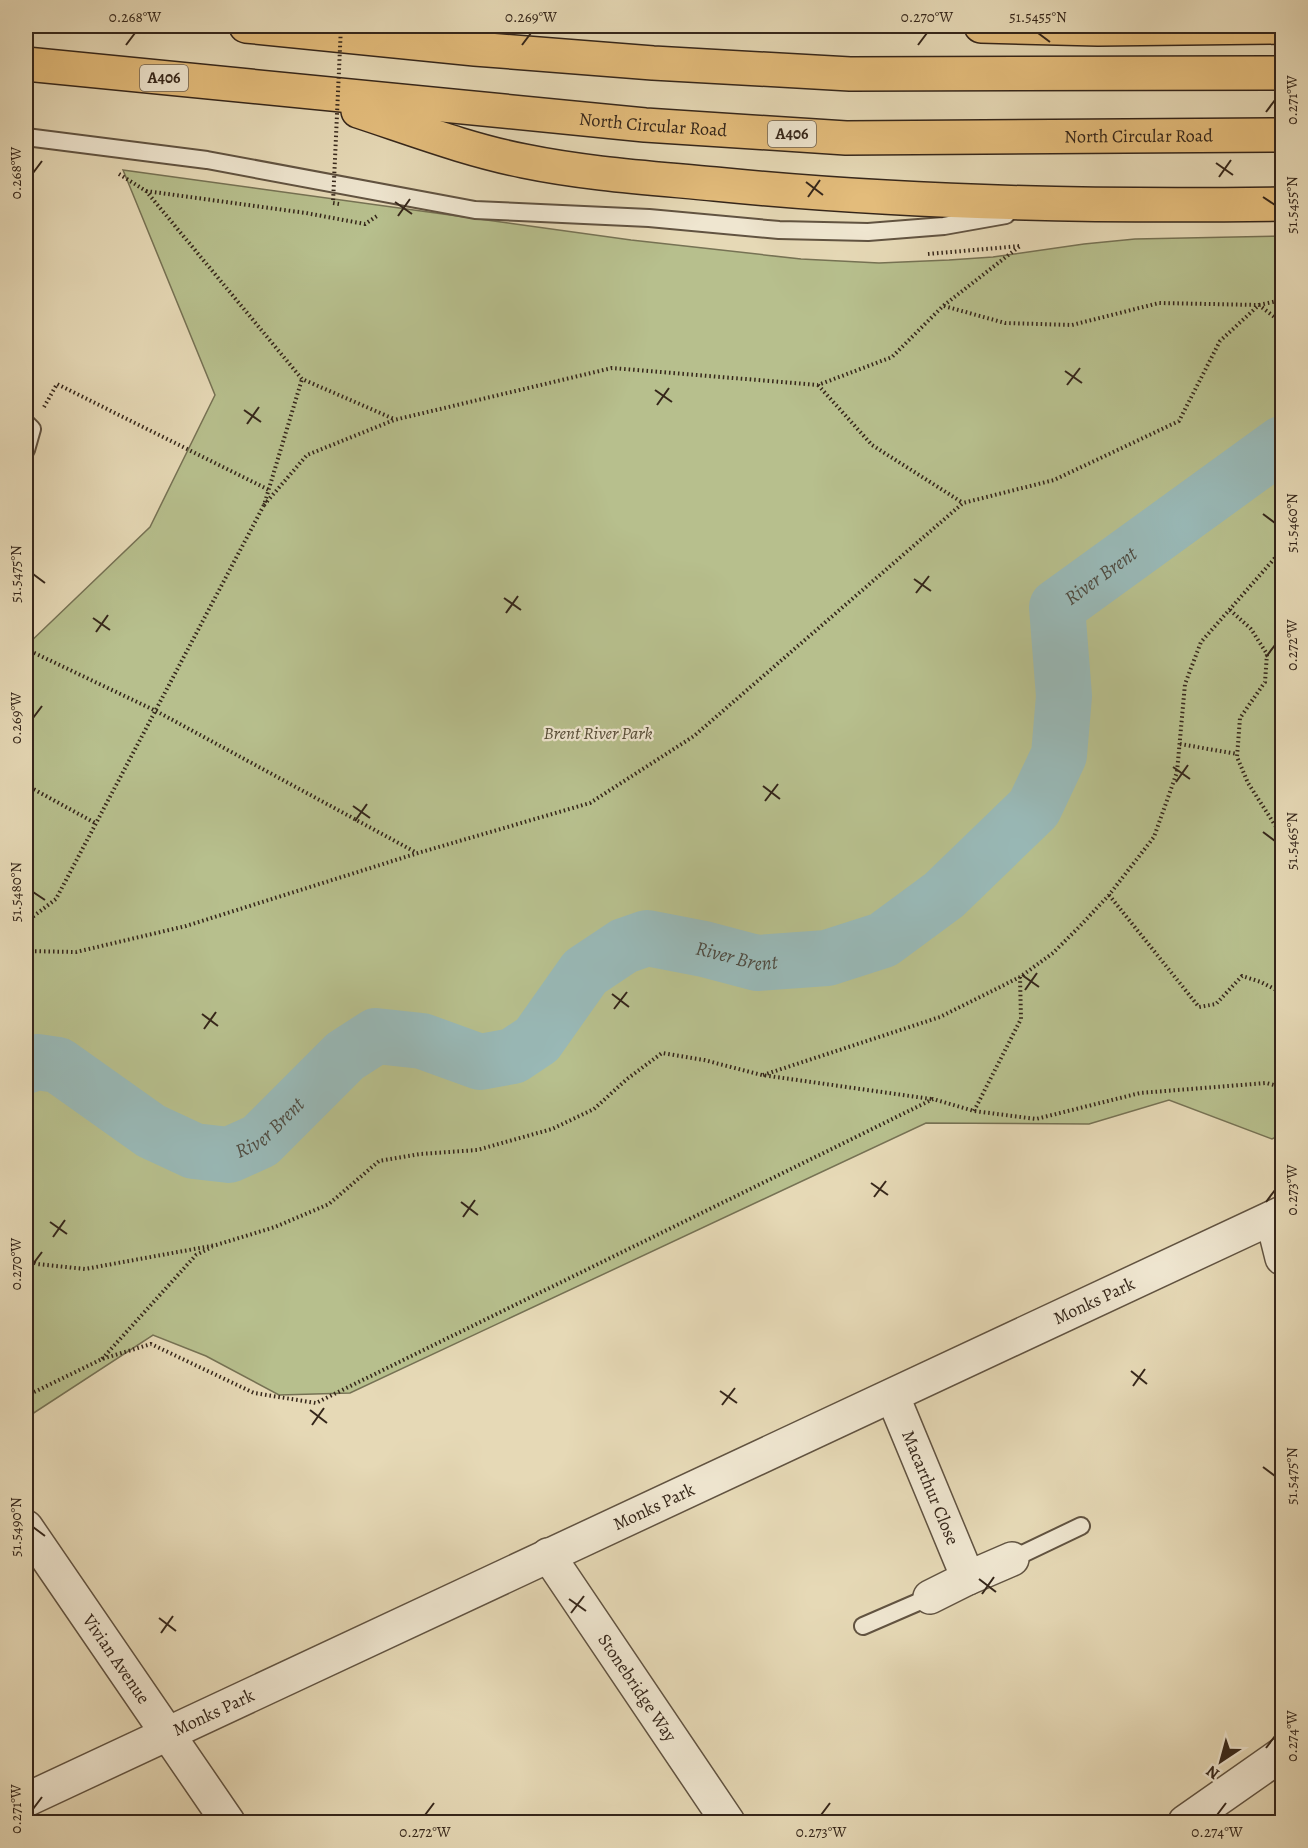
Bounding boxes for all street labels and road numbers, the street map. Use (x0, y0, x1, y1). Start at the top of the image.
road number: A406 (140, 65, 188, 91)
street label: North Circular Road (578, 107, 728, 142)
road number: A406 (768, 121, 816, 147)
street label: North Circular Road (1064, 123, 1213, 148)
street label: Monks Park (1049, 1271, 1139, 1330)
street label: Macarthur Close (896, 1427, 965, 1548)
street label: Monks Park (609, 1477, 698, 1536)
street label: Vivian Avenue (77, 1609, 156, 1709)
street label: Stonebridge Way (592, 1629, 683, 1747)
street label: Monks Park (169, 1683, 258, 1742)

